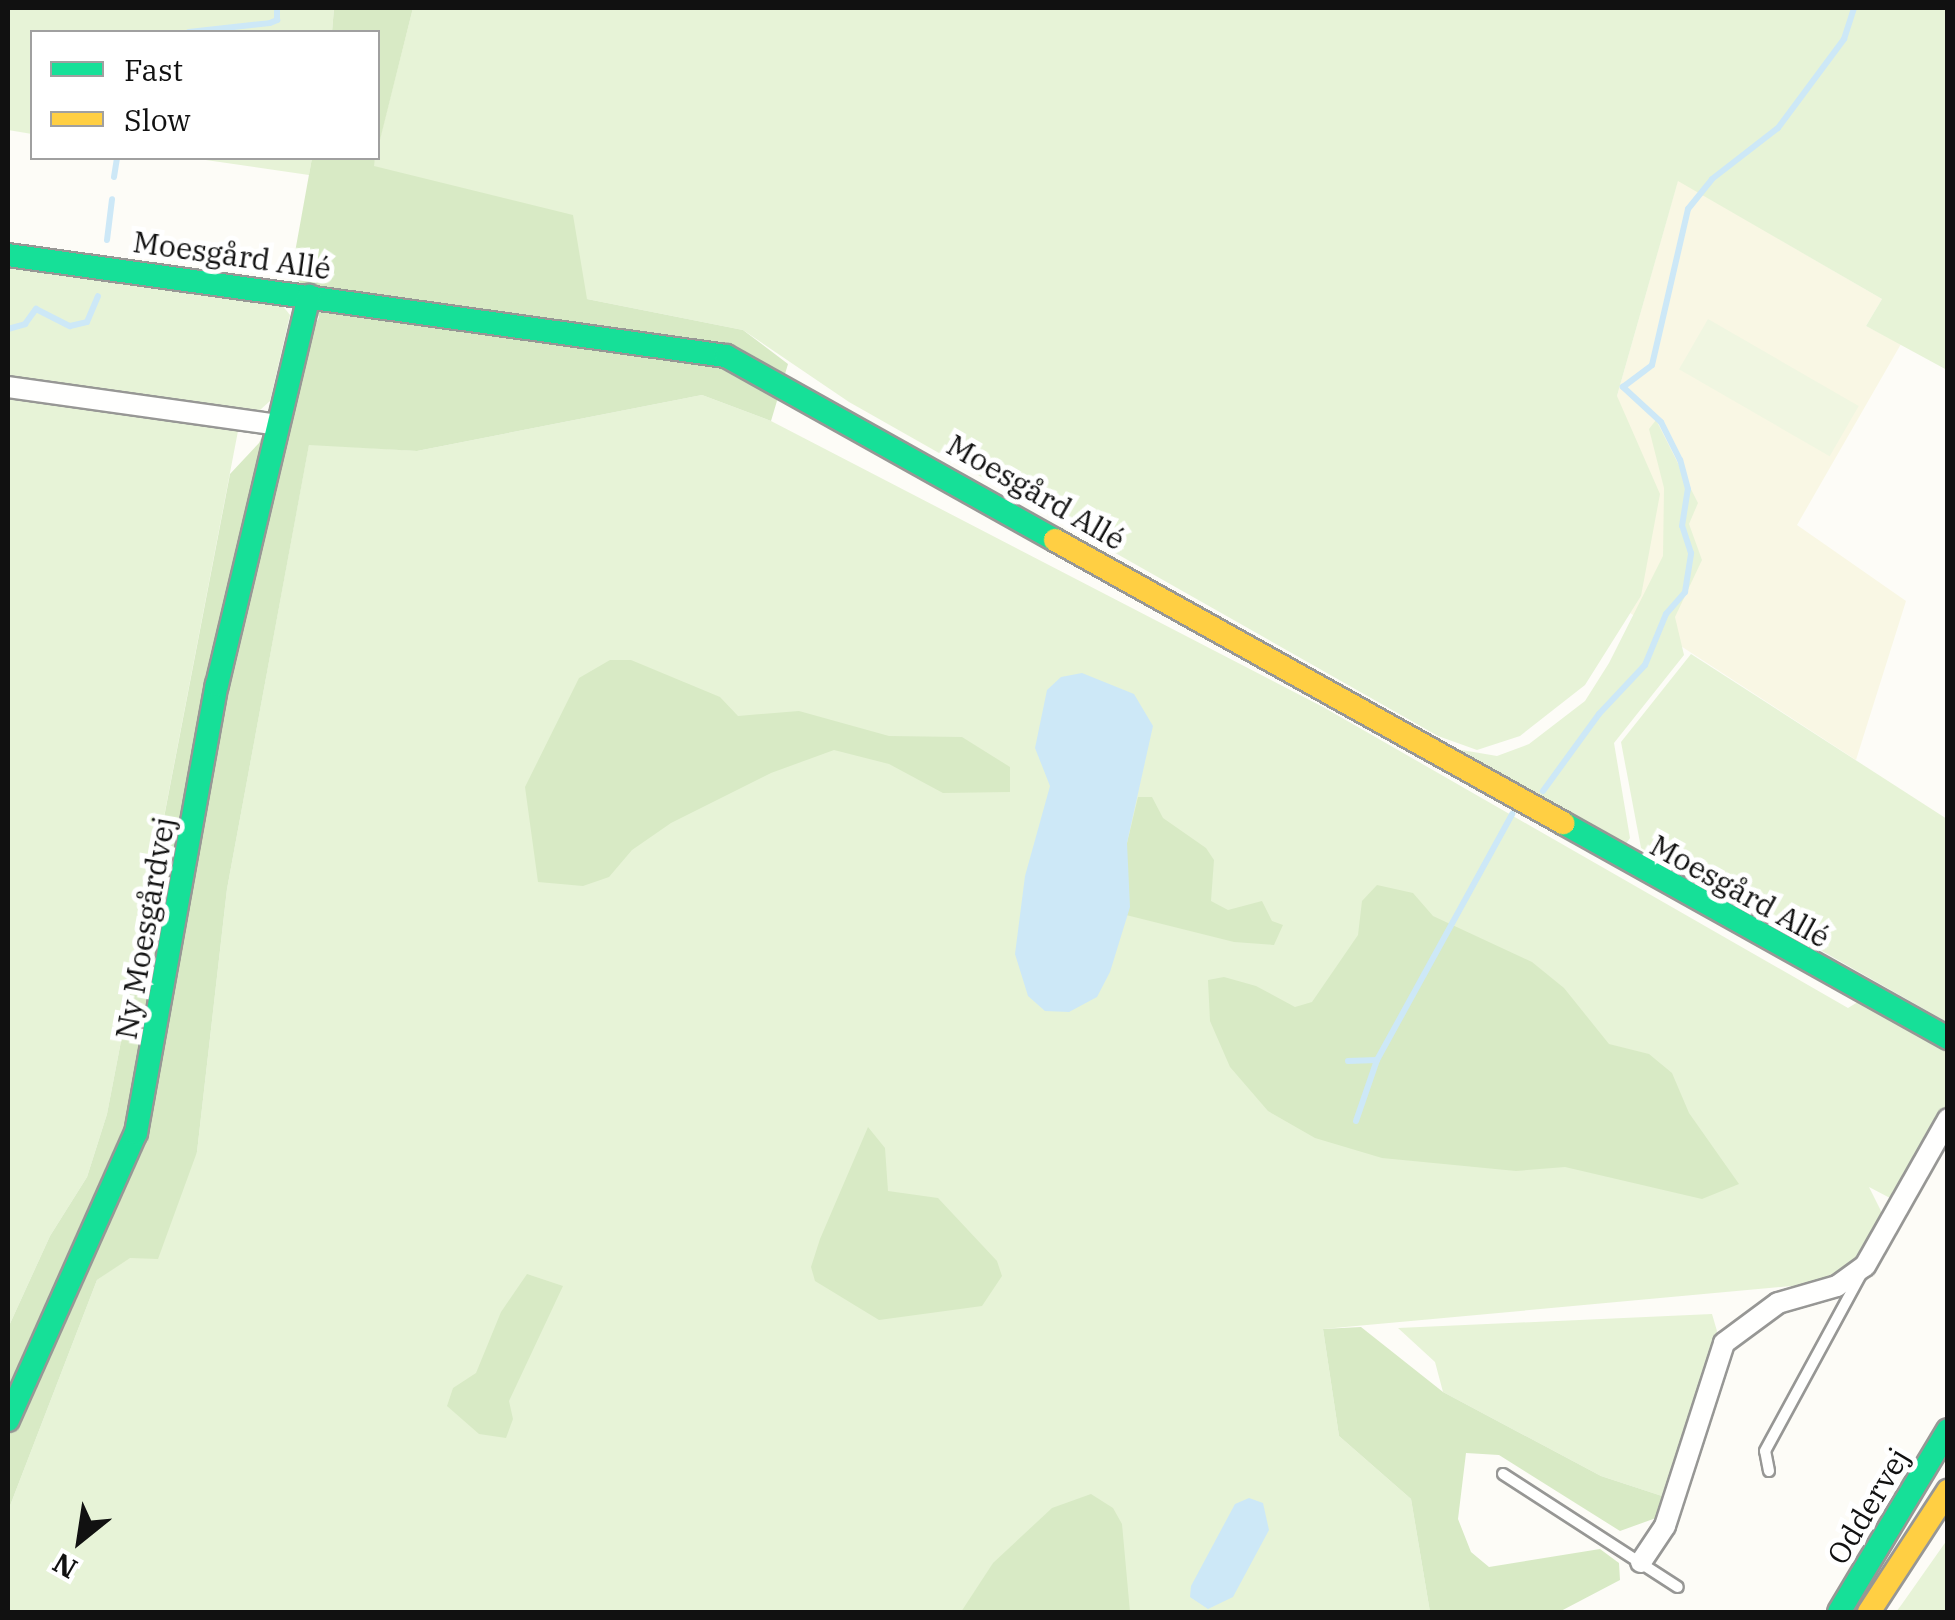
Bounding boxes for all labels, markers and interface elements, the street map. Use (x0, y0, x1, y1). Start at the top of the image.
legend (30, 30, 380, 160)
text: Fast (124, 50, 183, 89)
text: Slow (124, 100, 191, 139)
street label: Moesgård Allé (131, 223, 333, 287)
street label: Moesgård Allé (941, 427, 1131, 557)
street label: Ny Moesgårdvej (108, 814, 182, 1042)
street label: Moesgård Allé (1644, 827, 1836, 955)
street label: Oddervej (1819, 1441, 1917, 1571)
north arrow (30, 1490, 130, 1590)
text: N (46, 1545, 84, 1588)

